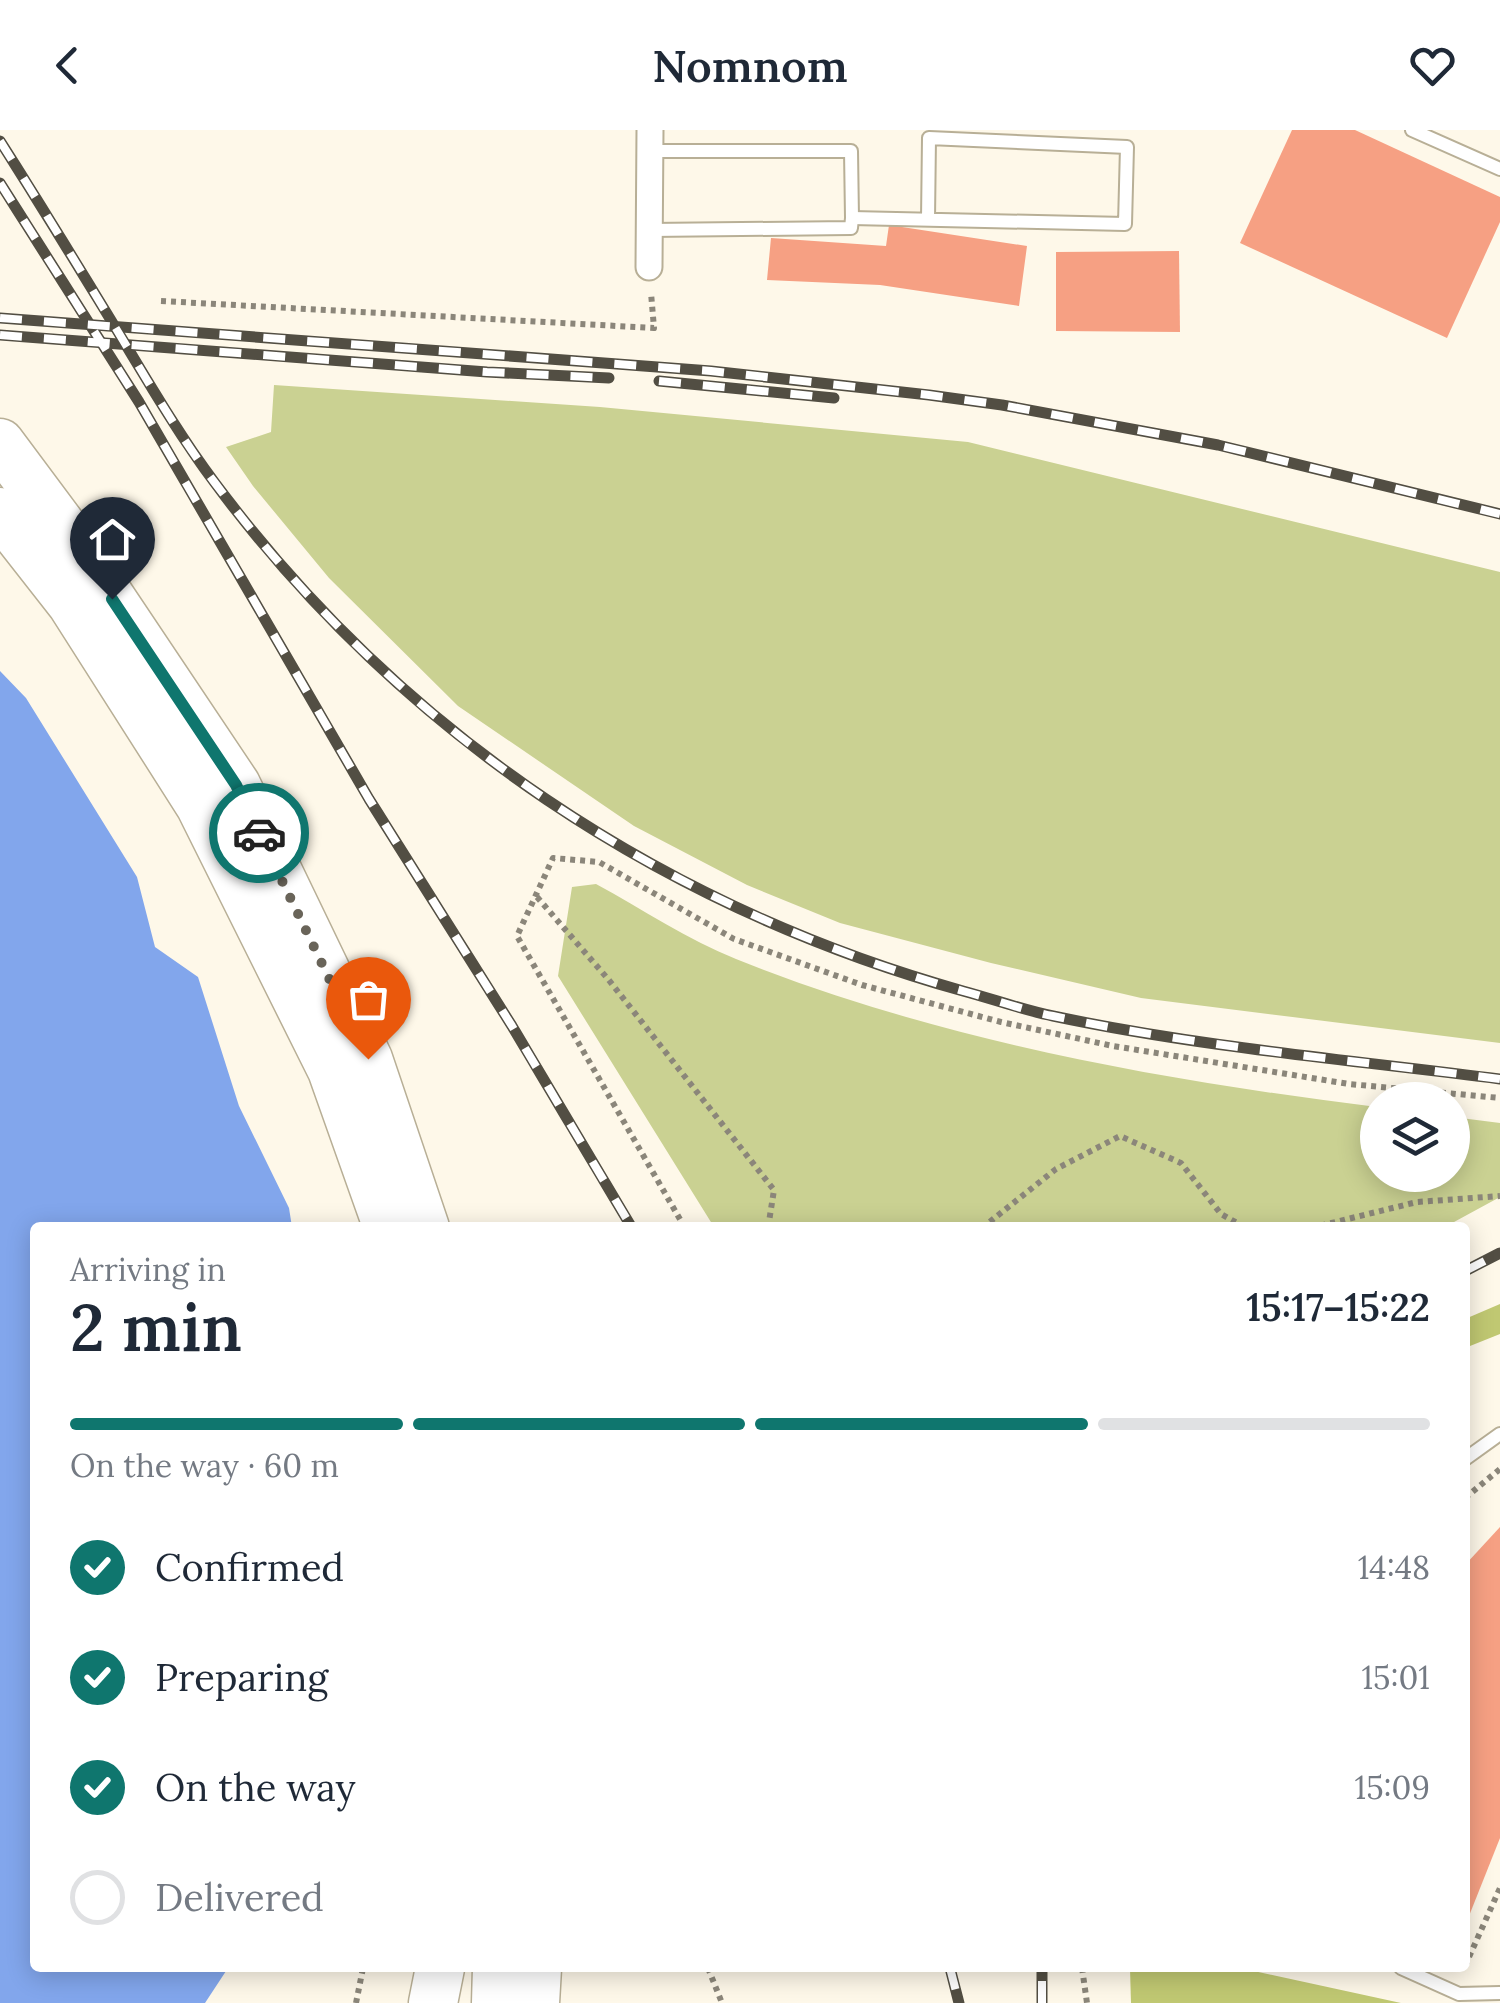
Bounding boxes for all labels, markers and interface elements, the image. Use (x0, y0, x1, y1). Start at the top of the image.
text: Nomnom (652, 37, 848, 94)
icon: back (40, 38, 95, 93)
icon: heart (1405, 38, 1460, 93)
pin (70, 497, 155, 600)
icon: home (85, 512, 140, 567)
courier (209, 783, 309, 883)
icon: car (232, 806, 287, 861)
pin (326, 957, 411, 1060)
icon: bag (341, 972, 396, 1027)
map controls (1360, 1082, 1470, 1192)
button: layers (1360, 1082, 1470, 1192)
text: Arriving in (70, 1249, 226, 1290)
text: 15:17–15:22 (1246, 1283, 1430, 1331)
text: 2 min (70, 1286, 242, 1369)
text: On the way · 60 m (70, 1445, 339, 1486)
icon: check (70, 1540, 125, 1595)
text: Confirmed (155, 1543, 344, 1591)
text: 14:48 (1358, 1547, 1430, 1588)
icon: check (70, 1650, 125, 1705)
text: Preparing (155, 1653, 328, 1701)
text: 15:01 (1361, 1657, 1430, 1698)
icon: check (70, 1760, 125, 1815)
text: On the way (155, 1763, 356, 1811)
text: 15:09 (1355, 1767, 1430, 1808)
text: Delivered (155, 1873, 324, 1921)

